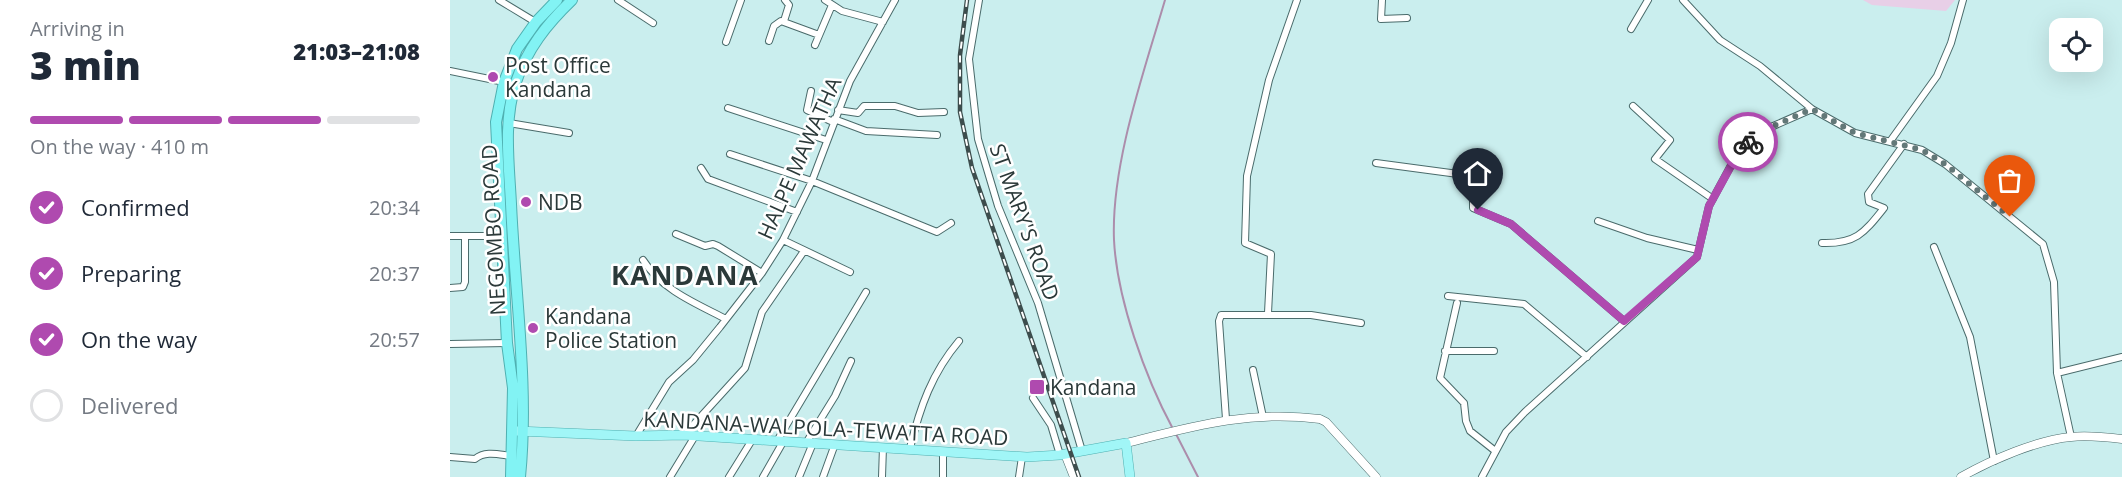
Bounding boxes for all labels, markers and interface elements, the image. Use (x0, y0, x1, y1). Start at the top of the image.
text: Arriving in (30, 15, 125, 42)
map controls (2049, 18, 2103, 72)
button: locate (2049, 18, 2103, 72)
text: 21:03–21:08 (293, 36, 420, 66)
text: 3 min (30, 38, 141, 91)
place label: Post Office Kandana (505, 51, 611, 103)
marker: Post Office Kandana (486, 70, 500, 84)
street label: HALPE MAWATHA (751, 72, 848, 243)
courier (1718, 112, 1778, 172)
icon: bike (1732, 126, 1765, 159)
text: On the way · 410 m (30, 133, 209, 160)
street label: ST MARY'S ROAD (984, 140, 1066, 304)
street label: NEGOMBO ROAD (475, 144, 511, 316)
pin (1452, 148, 1503, 210)
pin (1984, 155, 2035, 217)
icon: home (1461, 157, 1494, 190)
icon: bag (1993, 164, 2026, 197)
place label: NDB (538, 188, 583, 216)
icon: check (30, 191, 63, 224)
text: Confirmed (81, 192, 190, 222)
text: 20:34 (369, 194, 420, 221)
marker: NDB (519, 195, 533, 209)
district label: KANDANA (611, 256, 759, 293)
icon: check (30, 257, 63, 290)
text: Preparing (81, 258, 181, 288)
text: 20:37 (369, 260, 420, 287)
place label: Kandana Police Station (545, 302, 677, 354)
marker: Kandana Police Station (526, 321, 540, 335)
icon: check (30, 323, 63, 356)
text: On the way (81, 324, 197, 354)
text: 20:57 (369, 326, 420, 353)
place label: Kandana (1050, 373, 1136, 401)
marker: Kandana (1028, 378, 1046, 396)
text: Delivered (81, 390, 179, 420)
street label: KANDANA-WALPOLA-TEWATTA ROAD (643, 404, 1009, 452)

